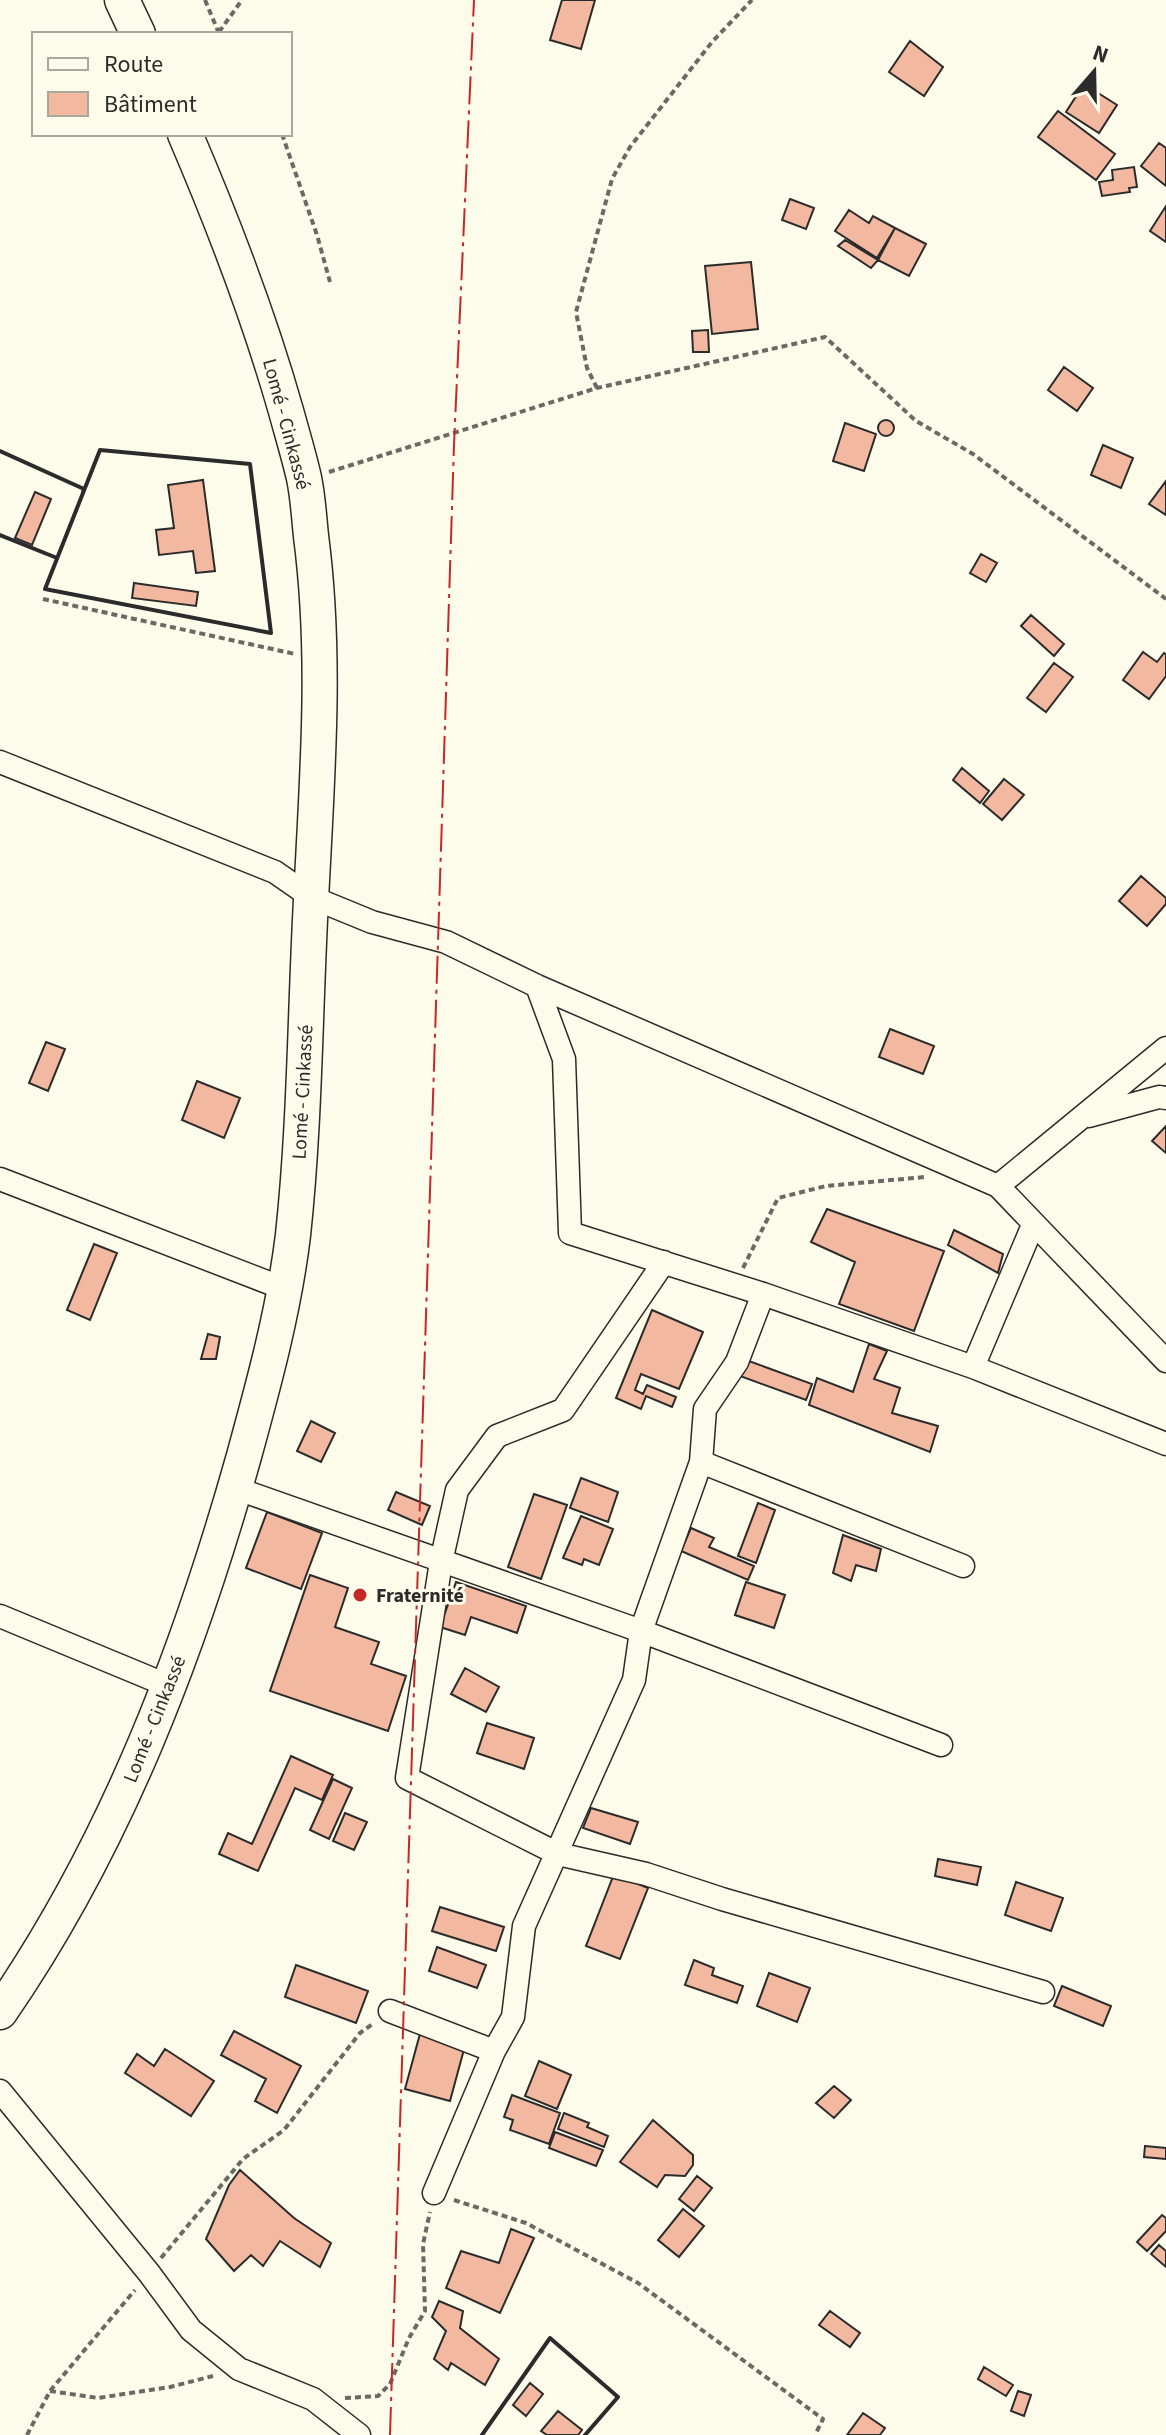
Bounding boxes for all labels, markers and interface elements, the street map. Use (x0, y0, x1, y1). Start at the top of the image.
legend (32, 32, 292, 136)
north arrow (1054, 32, 1134, 112)
text: N (1088, 37, 1113, 72)
text: Route (104, 47, 163, 82)
text: Bâtiment (104, 87, 197, 122)
street label: Lomé - Cinkassé (255, 356, 317, 493)
street label: Lomé - Cinkassé (285, 1024, 321, 1160)
place label: Fraternité (376, 1582, 464, 1610)
marker: Fraternité (351, 1586, 369, 1604)
street label: Lomé - Cinkassé (117, 1652, 193, 1787)

